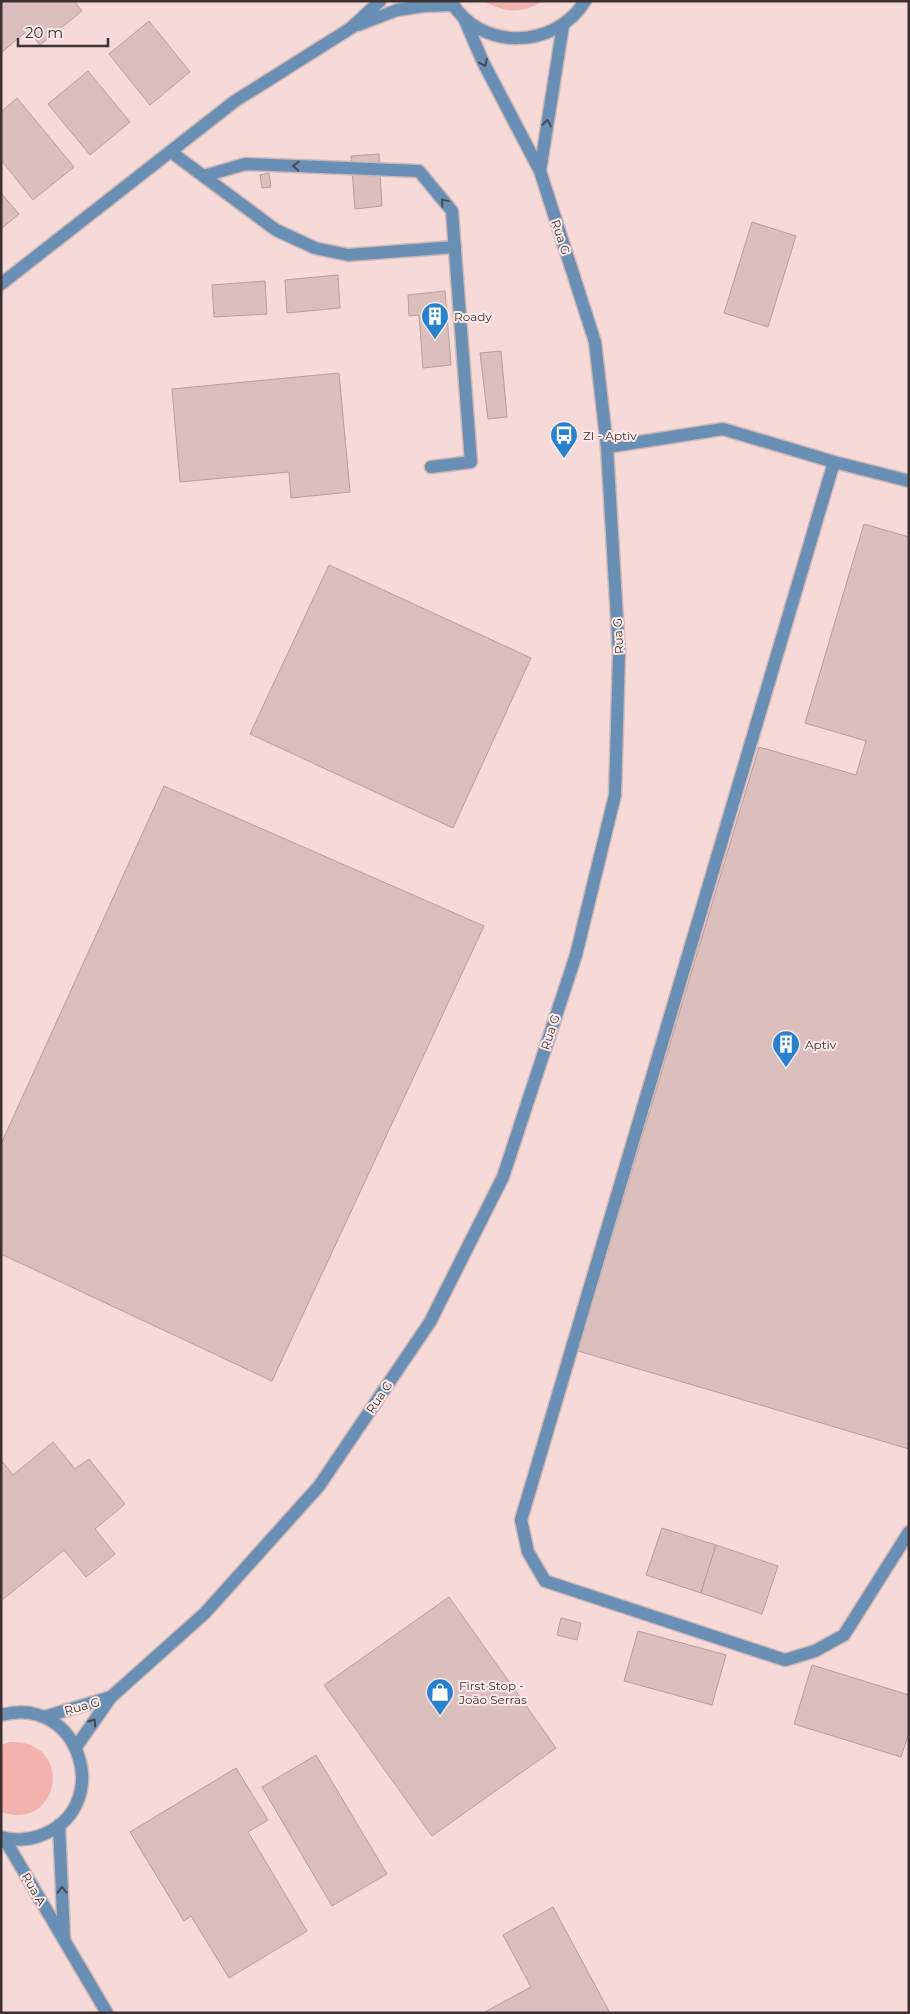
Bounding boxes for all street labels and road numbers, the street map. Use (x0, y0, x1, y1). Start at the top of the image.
street label: Rua G (548, 217, 574, 257)
street label: Rua G (610, 618, 626, 654)
street label: Rua G (537, 1012, 563, 1052)
street label: Rua G (363, 1378, 395, 1416)
street label: Rua G (63, 1694, 101, 1718)
street label: Rua A (19, 1870, 50, 1908)

